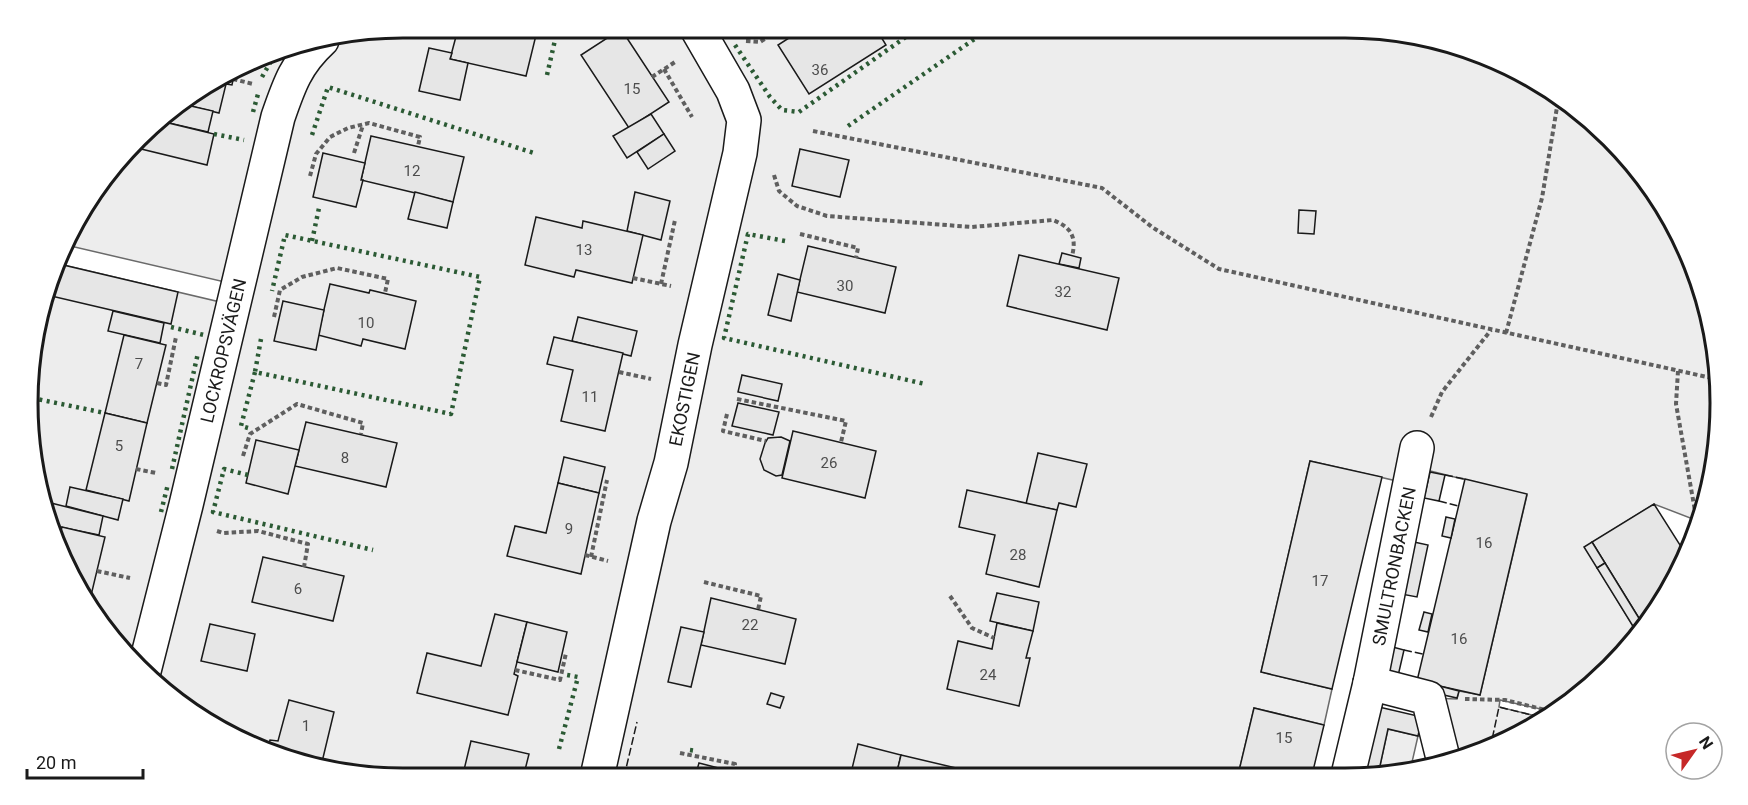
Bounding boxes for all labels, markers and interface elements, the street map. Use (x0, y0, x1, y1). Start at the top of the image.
house number: 36 (812, 61, 828, 79)
house number: 15 (624, 80, 640, 98)
house number: 12 (404, 162, 420, 180)
house number: 13 (576, 241, 592, 259)
street label: LOCKROPSVÄGEN (195, 276, 250, 425)
house number: 30 (837, 277, 853, 295)
house number: 32 (1055, 283, 1071, 301)
house number: 10 (358, 314, 374, 332)
street label: EKOSTIGEN (664, 350, 704, 448)
house number: 7 (135, 355, 143, 373)
house number: 11 (582, 388, 598, 406)
house number: 5 (115, 437, 123, 455)
house number: 8 (341, 449, 349, 467)
house number: 26 (821, 454, 837, 472)
street label: SMULTRONBACKEN (1367, 485, 1420, 647)
house number: 9 (565, 520, 573, 538)
house number: 16 (1476, 534, 1492, 552)
house number: 28 (1010, 546, 1026, 564)
house number: 17 (1312, 572, 1328, 590)
house number: 6 (294, 580, 302, 598)
house number: 22 (742, 616, 758, 634)
house number: 16 (1451, 630, 1467, 648)
house number: 24 (980, 666, 997, 684)
house number: 1 (302, 717, 310, 735)
north arrow (1664, 721, 1724, 781)
house number: 15 (1276, 729, 1292, 747)
text: N (1695, 733, 1717, 753)
scale bar (27, 742, 142, 780)
text: 20 m (36, 752, 76, 773)

